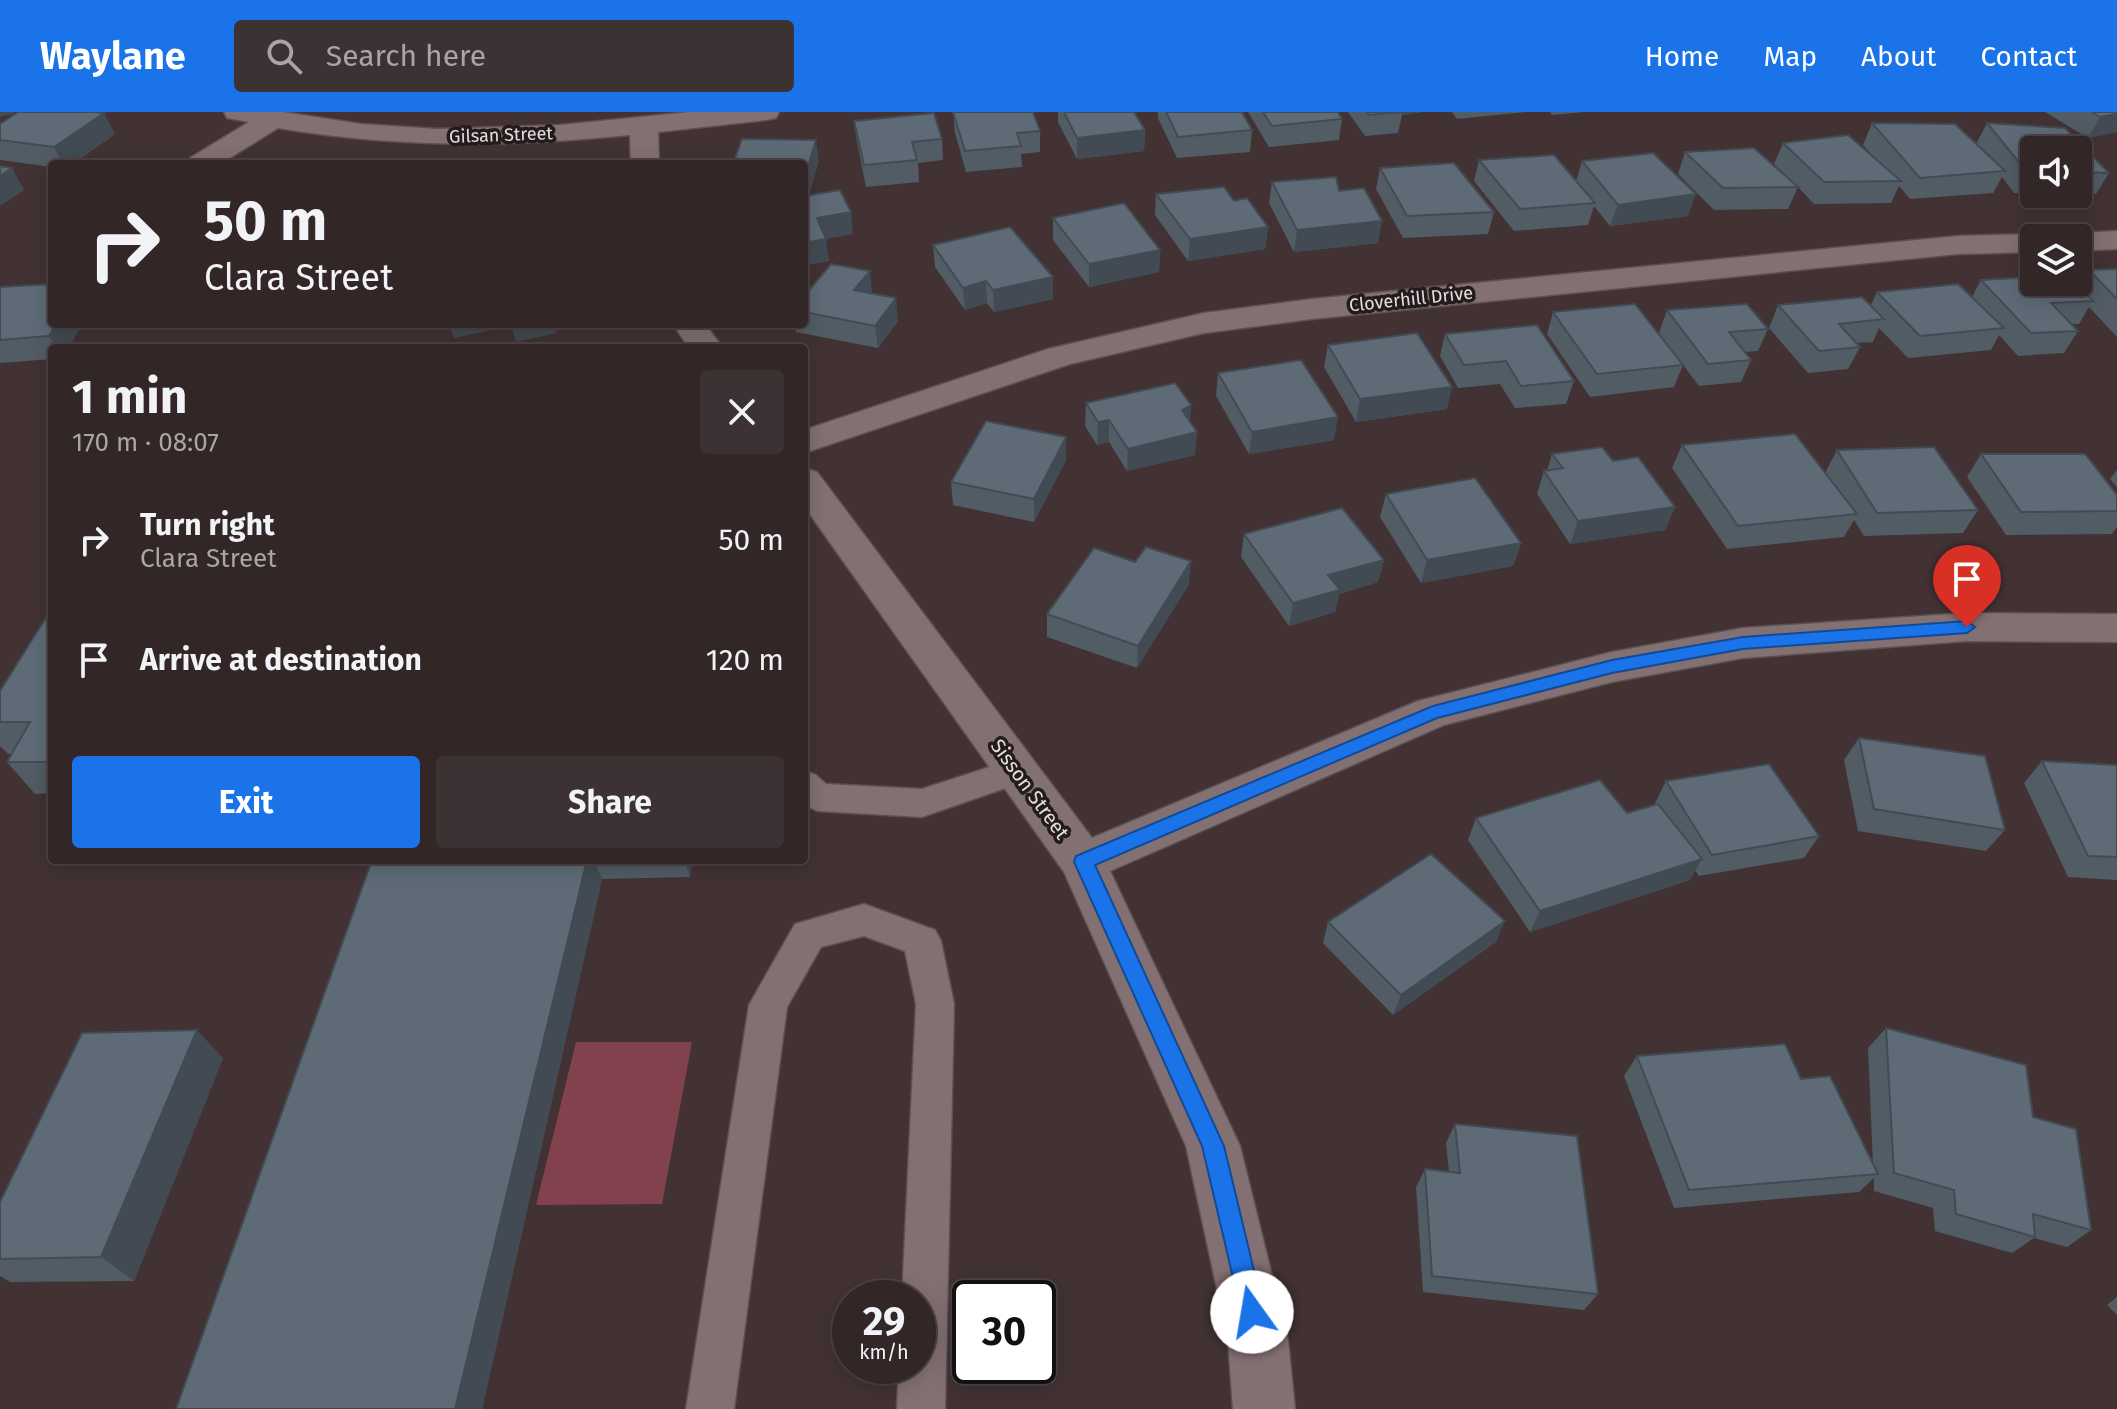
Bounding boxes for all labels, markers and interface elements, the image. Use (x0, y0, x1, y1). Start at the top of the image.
search box (234, 20, 794, 92)
text: Waylane (40, 33, 186, 79)
icon: search (262, 34, 306, 78)
text: Search here (326, 38, 486, 74)
text: Home (1645, 40, 1719, 73)
text: Map (1763, 40, 1817, 73)
text: About (1861, 40, 1936, 73)
text: Contact (1980, 40, 2077, 73)
street label: Gilsan Street (449, 122, 554, 148)
map controls (2020, 136, 2092, 296)
button: sound (2020, 136, 2092, 208)
text: 50 m (204, 188, 327, 255)
icon: right (72, 192, 176, 296)
button: layers (2020, 224, 2092, 296)
text: Clara Street (204, 256, 393, 300)
street label: Cloverhill Drive (1348, 282, 1474, 316)
text: 1 min (72, 368, 187, 426)
button: close (700, 370, 784, 454)
text: 170 m · 08:07 (72, 427, 219, 458)
text: Turn right (140, 507, 275, 543)
icon: right (72, 518, 116, 562)
text: 50 m (719, 522, 784, 558)
text: Clara Street (140, 543, 277, 574)
pin (1933, 545, 2001, 627)
icon: arrive (1945, 557, 1989, 601)
icon: arrive (72, 638, 116, 682)
text: Arrive at destination (140, 642, 422, 678)
text: 120 m (706, 642, 784, 678)
street label: Sisson Street (986, 734, 1075, 844)
button: Exit (72, 756, 420, 848)
button: Share (436, 756, 784, 848)
position arrow (1210, 1270, 1294, 1354)
speed limit sign: 30 (952, 1280, 1056, 1384)
text: 29 (863, 1298, 905, 1346)
text: km/h (859, 1340, 909, 1364)

